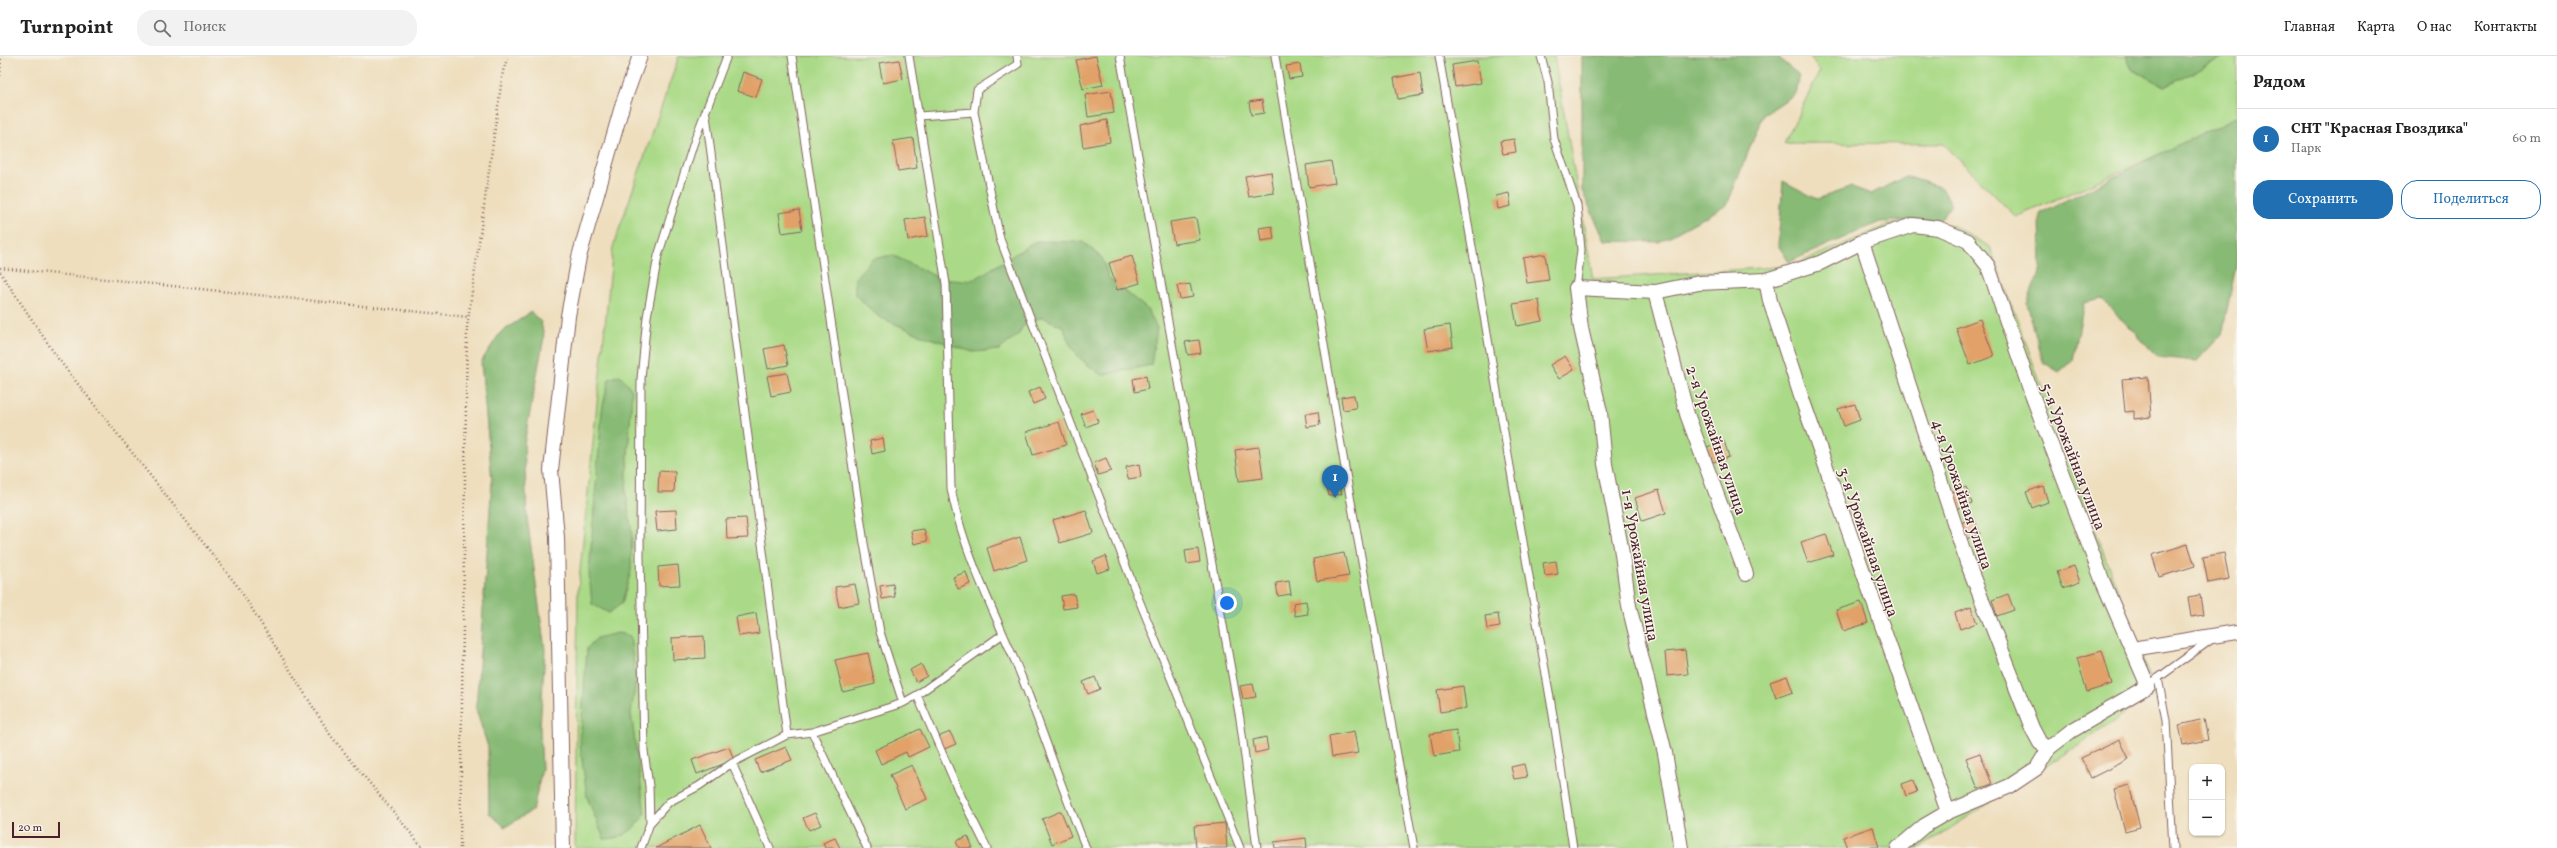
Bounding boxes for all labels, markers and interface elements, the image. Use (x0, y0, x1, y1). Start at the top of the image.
search box (137, 10, 417, 46)
text: Turnpoint (20, 15, 113, 41)
icon: search (151, 17, 173, 39)
text: Поиск (183, 17, 226, 38)
text: Главная (2284, 18, 2335, 37)
text: Карта (2357, 18, 2395, 37)
text: О нас (2417, 18, 2452, 37)
text: Контакты (2474, 18, 2537, 37)
text: Рядом (2253, 71, 2306, 94)
text: СНТ "Красная Гвоздика" (2291, 119, 2468, 140)
text: 1 (2263, 130, 2269, 148)
text: 60 m (2513, 130, 2541, 148)
text: Парк (2291, 140, 2321, 158)
button: Сохранить (2253, 180, 2393, 219)
button: Поделиться (2401, 180, 2541, 219)
street label: 2-я Урожайная улица (1679, 363, 1751, 519)
street label: 5-я Урожайная улица (2034, 380, 2110, 534)
street label: 4-я Урожайная улица (1925, 417, 1997, 573)
pin: 1 (1322, 465, 1348, 498)
street label: 3-я Урожайная улица (1831, 465, 1903, 620)
street label: 1-я Урожайная улица (1615, 487, 1663, 643)
your location (1217, 593, 1237, 613)
map controls (2189, 764, 2225, 836)
button: + (2189, 764, 2225, 800)
button: − (2189, 800, 2225, 836)
scale bar (12, 820, 60, 839)
text: 20 m (18, 821, 42, 836)

